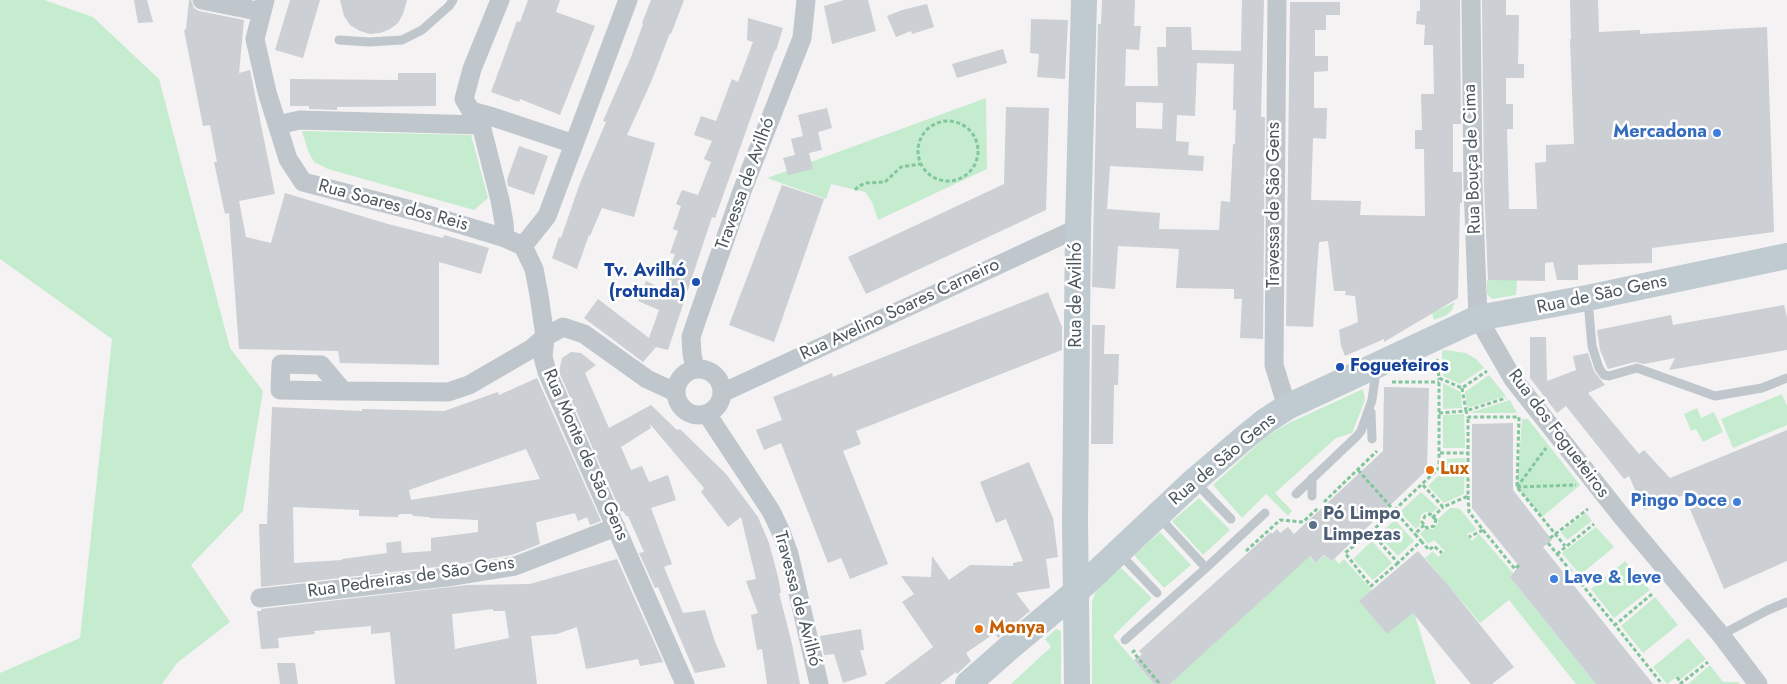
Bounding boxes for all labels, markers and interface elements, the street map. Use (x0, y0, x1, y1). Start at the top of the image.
street label: Rua Bouça de Cima (1460, 84, 1486, 234)
street label: Travessa de Avilhó (712, 115, 780, 253)
street label: Travessa de São Gens (1264, 122, 1286, 288)
place label: Mercadona (1613, 122, 1707, 144)
marker: Mercadona (1711, 127, 1723, 139)
street label: Rua Soares dos Reis (316, 176, 470, 236)
street label: Rua de Avilhó (1066, 242, 1088, 348)
street label: Rua Avelino Soares Carneiro (797, 254, 1003, 366)
place label: Tv. Avilhó (rotunda) (604, 261, 686, 304)
street label: Rua de São Gens (1535, 271, 1669, 319)
marker: Tv. Avilhó (rotunda) (690, 276, 702, 288)
place label: Fogueteiros (1350, 356, 1449, 378)
marker: Fogueteiros (1334, 361, 1346, 373)
street label: Rua Monte de São Gens (537, 366, 633, 544)
street label: Rua dos Fogueteiros (1503, 366, 1613, 502)
street label: Rua de São Gens (1165, 409, 1281, 511)
place label: Lux (1440, 459, 1469, 481)
marker: Lux (1424, 464, 1436, 476)
place label: Pingo Doce (1630, 491, 1727, 513)
marker: Pingo Doce (1731, 496, 1743, 508)
place label: Pó Limpo Limpezas (1323, 504, 1401, 546)
marker: Pó Limpo Limpezas (1307, 519, 1319, 531)
street label: Travessa de Avilhó (769, 529, 825, 669)
street label: Rua Pedreiras de São Gens (306, 553, 516, 603)
place label: Lave & leve (1564, 568, 1661, 590)
marker: Lave & leve (1548, 573, 1560, 585)
place label: Monya (989, 618, 1045, 640)
marker: Monya (973, 623, 985, 635)

